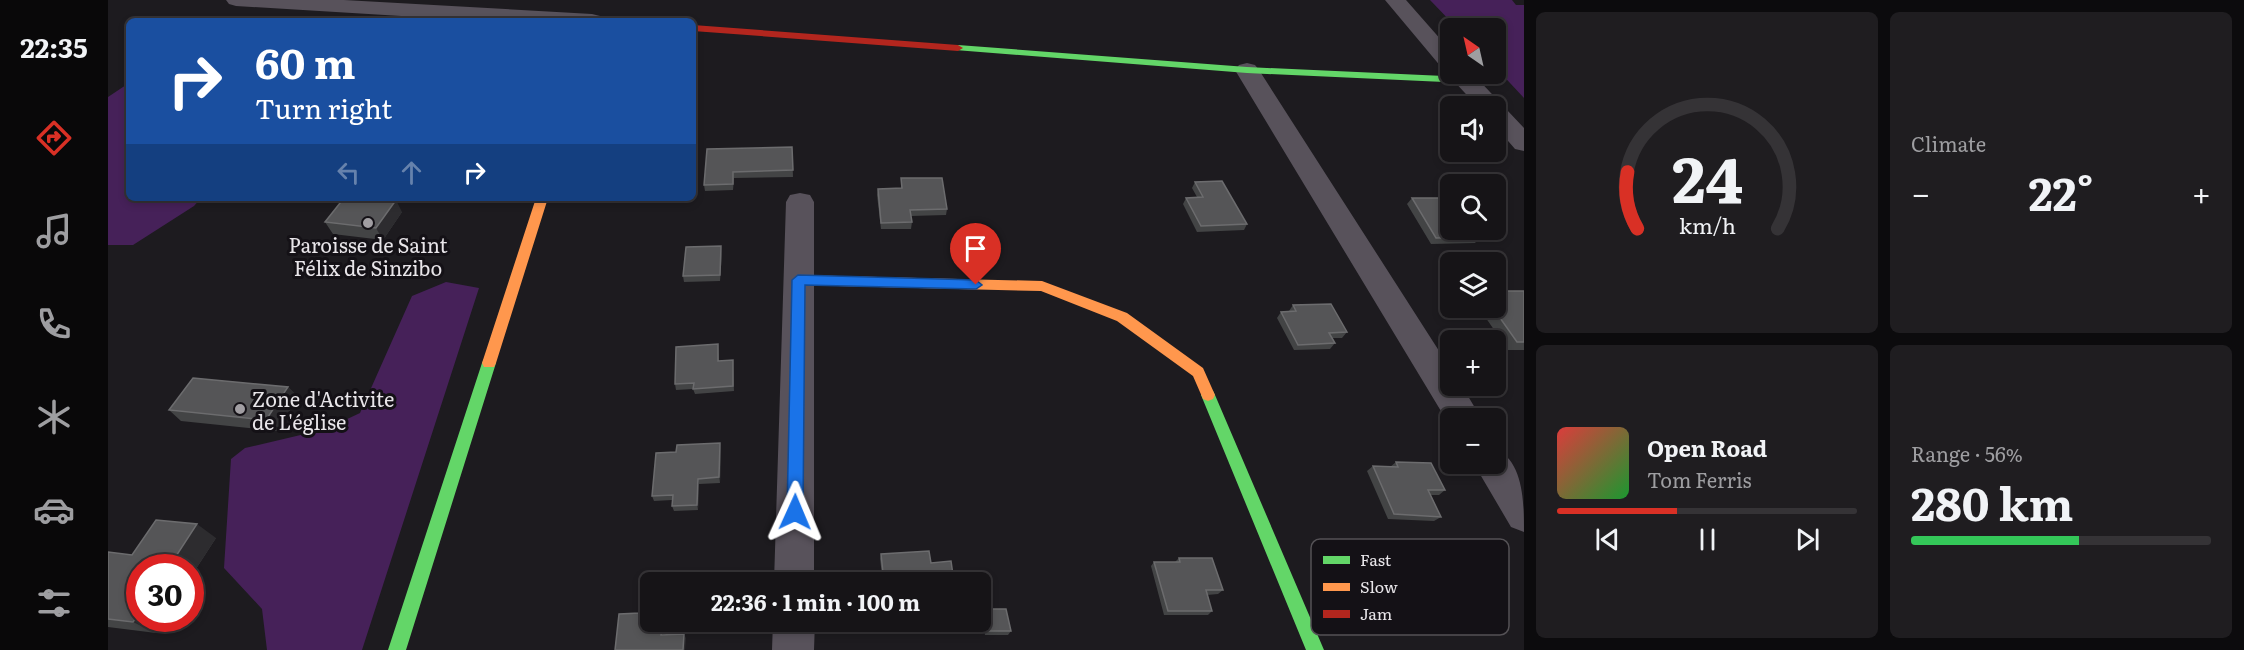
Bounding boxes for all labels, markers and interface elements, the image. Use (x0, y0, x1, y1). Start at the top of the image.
north arrow (1440, 18, 1506, 84)
map controls (1440, 18, 1506, 474)
text: 22:35 (20, 26, 88, 66)
text: 60 m (255, 30, 356, 92)
icon: right (156, 42, 234, 120)
text: Turn right (255, 87, 392, 127)
button: sound (1440, 96, 1506, 162)
icon: directions (33, 117, 75, 159)
text: Climate (1911, 128, 1986, 158)
text: 24 (1671, 130, 1743, 222)
icon: left (332, 156, 365, 189)
icon: ahead (395, 156, 428, 189)
icon: right (458, 156, 491, 189)
text: 22° (2028, 158, 2094, 225)
text: − (1911, 167, 1930, 216)
text: + (2192, 167, 2211, 216)
button: search (1440, 174, 1506, 240)
icon: music (33, 210, 75, 252)
text: km/h (1678, 210, 1736, 242)
marker: Paroisse de Saint Félix de Sinzibo (361, 216, 375, 230)
pin (950, 223, 1001, 285)
place label: Paroisse de Saint Félix de Sinzibo (288, 229, 448, 282)
icon: arrive (959, 232, 992, 265)
button: layers (1440, 252, 1506, 318)
icon: phone (33, 303, 75, 345)
button: + (1440, 330, 1506, 396)
place label: Zone d'Activite de L'église (252, 383, 394, 436)
icon: climate (33, 396, 75, 438)
marker: Zone d'Activite de L'église (233, 402, 247, 416)
button: − (1440, 408, 1506, 474)
text: Open Road (1647, 431, 1767, 464)
text: Range · 56% (1911, 438, 2023, 468)
text: Tom Ferris (1647, 464, 1752, 494)
text: 280 km (1911, 468, 2073, 535)
position arrow (763, 480, 827, 544)
icon: car (33, 489, 75, 531)
icon: previous (1591, 523, 1624, 556)
icon: pause (1691, 523, 1724, 556)
icon: next (1791, 523, 1824, 556)
legend (1311, 539, 1509, 635)
text: Fast (1360, 547, 1392, 571)
speed limit sign: 30 (126, 554, 204, 632)
text: Slow (1360, 574, 1398, 598)
icon: filters (33, 582, 75, 624)
text: 22:36 · 1 min · 100 m (711, 585, 920, 618)
text: Jam (1360, 601, 1393, 625)

